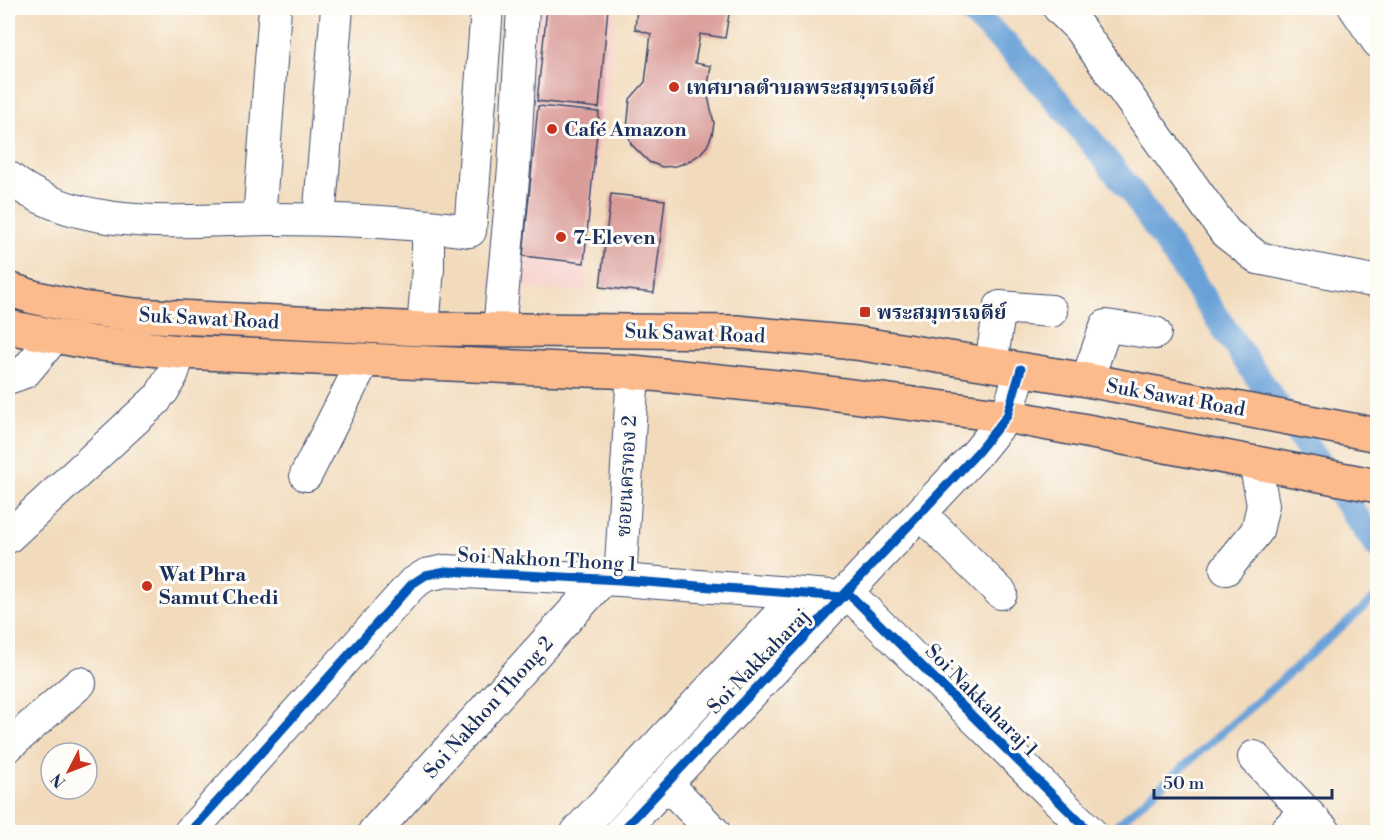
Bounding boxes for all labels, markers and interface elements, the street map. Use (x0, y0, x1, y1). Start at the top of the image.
place label: เทศบาลตำบลพระสมุทรเจดีย์ (686, 76, 936, 101)
marker: เทศบาลตำบลพระสมุทรเจดีย์ (667, 80, 681, 94)
place label: Café Amazon (564, 118, 687, 143)
marker: Café Amazon (545, 122, 559, 136)
place label: 7-Eleven (573, 226, 656, 251)
marker: 7-Eleven (554, 230, 568, 244)
place label: พระสมุทรเจดีย์ (877, 301, 1007, 326)
street label: Suk Sawat Road (138, 303, 280, 336)
marker: พระสมุทรเจดีย์ (858, 305, 872, 319)
street label: Suk Sawat Road (624, 320, 766, 349)
street label: Suk Sawat Road (1104, 374, 1248, 423)
street label: ซอยนครทอง 2 (612, 415, 643, 538)
street label: Soi Nakhon Thong 1 (457, 543, 638, 578)
place label: Wat Phra Samut Chedi (158, 563, 279, 611)
marker: Wat Phra Samut Chedi (140, 579, 154, 593)
street label: Soi Nakkaharaj (703, 604, 816, 720)
street label: Soi Nakhon Thong 2 (419, 632, 559, 784)
street label: Soi Nakkaharaj 1 (919, 639, 1043, 763)
north arrow (39, 741, 99, 801)
scale bar (1154, 762, 1332, 800)
text: N (47, 769, 70, 792)
text: 50 m (1163, 772, 1205, 795)

